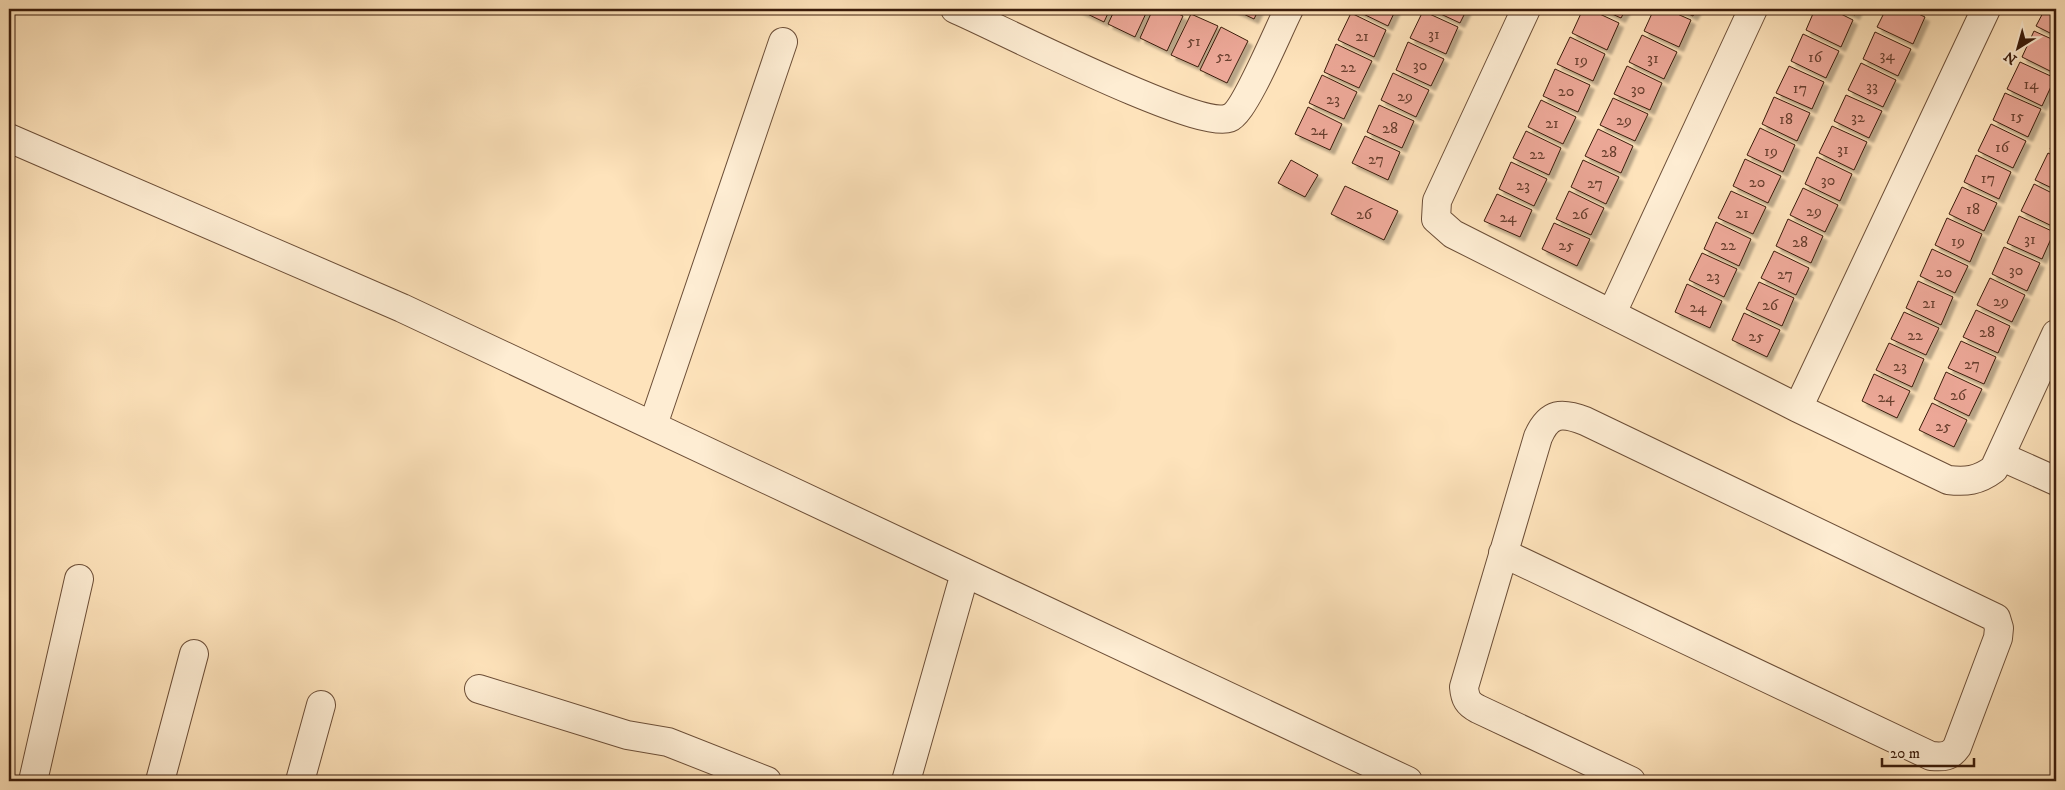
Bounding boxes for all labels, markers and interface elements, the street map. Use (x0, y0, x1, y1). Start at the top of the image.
north arrow (1992, 22, 2042, 72)
house number: 31 (1428, 24, 1440, 44)
house number: 21 (1355, 26, 1369, 46)
house number: 51 (1187, 31, 1201, 51)
house number: 34 (1879, 45, 1895, 65)
house number: 52 (1216, 46, 1232, 66)
house number: 16 (1808, 47, 1823, 67)
text: N (2000, 47, 2021, 68)
house number: 31 (1647, 48, 1659, 68)
house number: 19 (1574, 50, 1588, 70)
house number: 30 (1413, 55, 1427, 75)
house number: 22 (1340, 57, 1356, 77)
house number: 14 (2023, 74, 2039, 94)
house number: 33 (1866, 76, 1878, 96)
house number: 17 (1793, 78, 1807, 98)
house number: 30 (1631, 79, 1645, 99)
house number: 20 (1558, 81, 1574, 101)
house number: 29 (1397, 86, 1413, 106)
house number: 23 (1326, 89, 1340, 109)
house number: 15 (2010, 106, 2024, 126)
house number: 32 (1851, 107, 1865, 127)
house number: 18 (1779, 109, 1793, 129)
house number: 29 (1616, 110, 1632, 130)
house number: 21 (1545, 113, 1559, 133)
house number: 28 (1382, 118, 1398, 138)
house number: 24 (1310, 120, 1328, 140)
house number: 16 (1995, 137, 2010, 157)
house number: 31 (1837, 139, 1849, 159)
house number: 19 (1764, 141, 1778, 161)
house number: 28 (1601, 142, 1617, 162)
house number: 22 (1529, 144, 1545, 164)
house number: 27 (1368, 149, 1384, 169)
house number: 17 (1981, 168, 1995, 188)
house number: 30 (1821, 170, 1835, 190)
house number: 20 (1749, 172, 1765, 192)
house number: 27 (1587, 173, 1603, 193)
house number: 23 (1516, 175, 1530, 195)
house number: 18 (1966, 199, 1980, 219)
house number: 29 (1806, 201, 1822, 221)
house number: 21 (1735, 203, 1749, 223)
house number: 26 (1356, 204, 1373, 224)
house number: 26 (1572, 204, 1589, 224)
house number: 24 (1499, 207, 1517, 227)
house number: 31 (2024, 229, 2036, 249)
house number: 19 (1951, 231, 1965, 251)
house number: 28 (1792, 232, 1808, 252)
house number: 25 (1558, 235, 1574, 255)
house number: 22 (1720, 235, 1736, 255)
house number: 30 (2009, 260, 2023, 280)
house number: 20 (1936, 262, 1952, 282)
house number: 27 (1777, 264, 1793, 284)
house number: 23 (1706, 266, 1720, 286)
house number: 29 (1993, 291, 2009, 311)
house number: 21 (1922, 293, 1936, 313)
house number: 26 (1762, 295, 1779, 315)
house number: 24 (1689, 297, 1707, 317)
house number: 28 (1979, 322, 1995, 342)
house number: 22 (1907, 325, 1923, 345)
house number: 25 (1748, 326, 1764, 346)
house number: 27 (1964, 354, 1980, 374)
house number: 23 (1893, 356, 1907, 376)
house number: 26 (1950, 385, 1967, 405)
house number: 24 (1877, 387, 1895, 407)
house number: 25 (1935, 416, 1951, 436)
scale bar (1882, 735, 1975, 767)
text: 20 m (1890, 744, 1920, 763)

